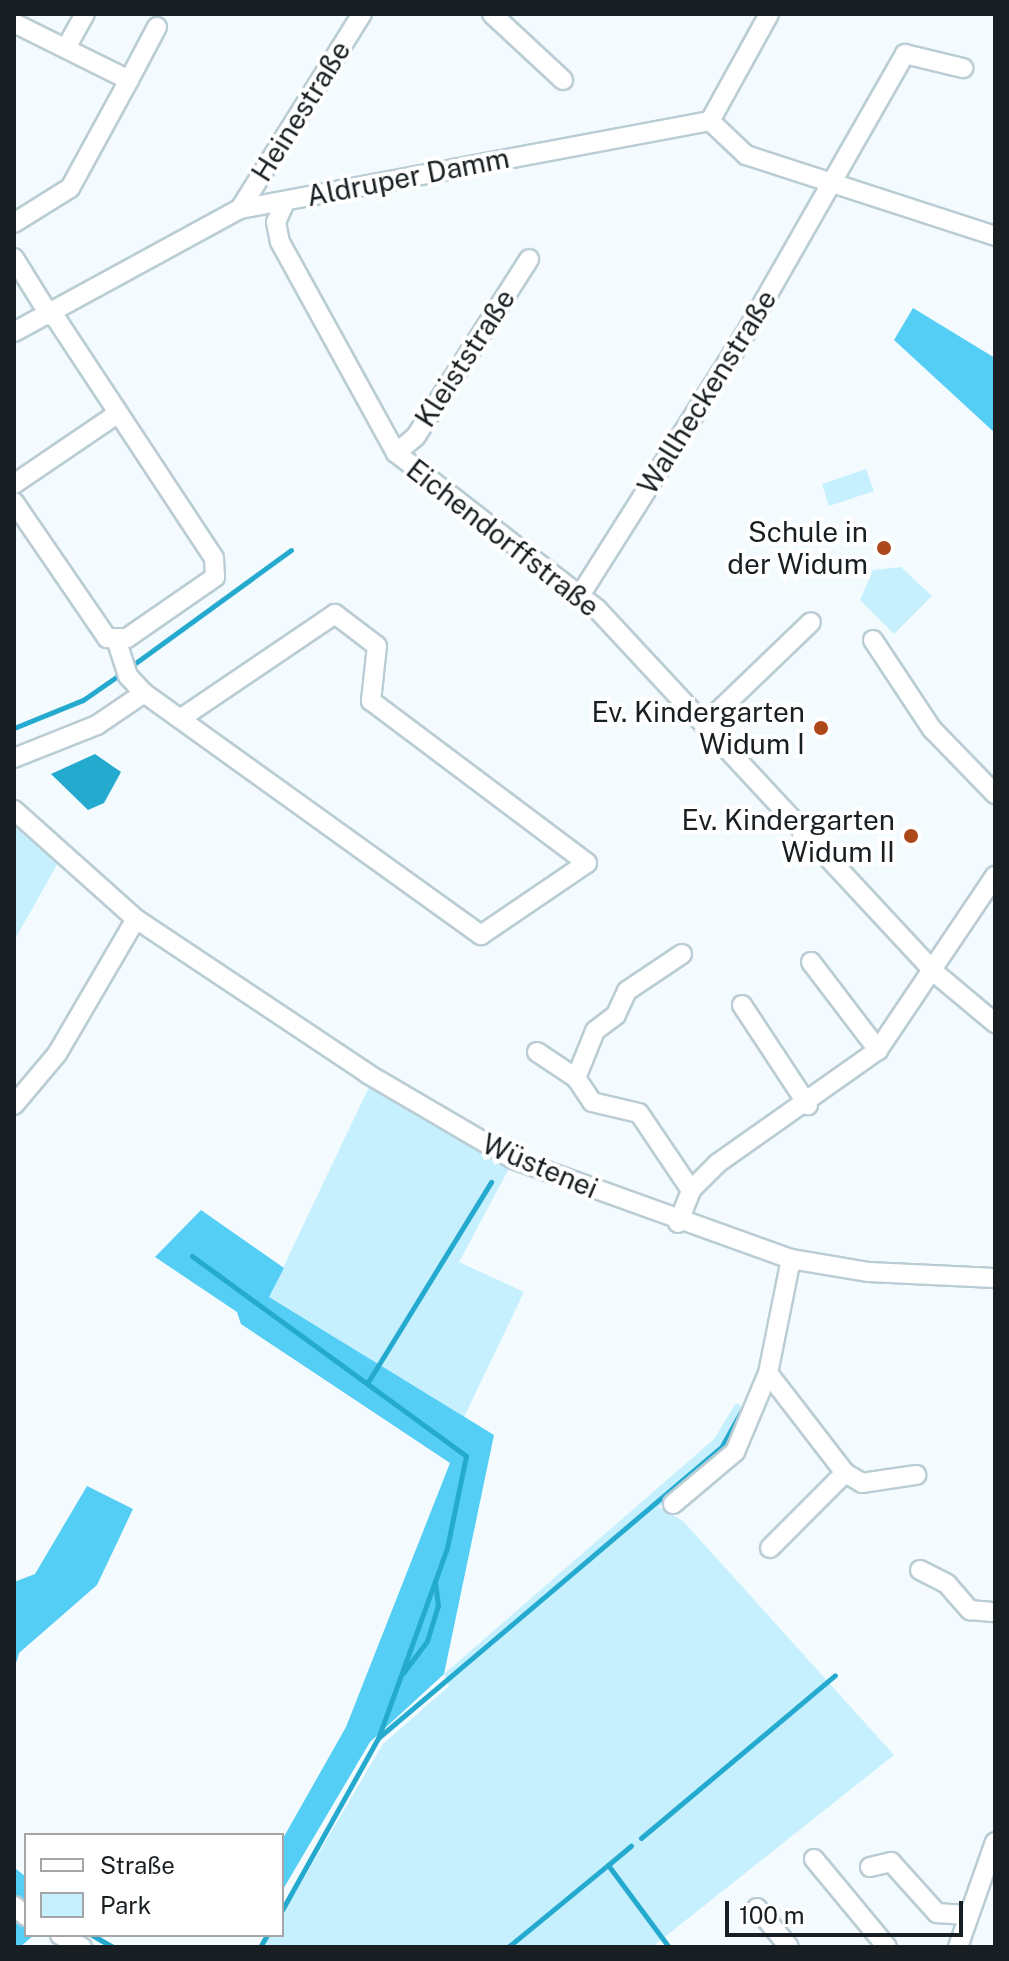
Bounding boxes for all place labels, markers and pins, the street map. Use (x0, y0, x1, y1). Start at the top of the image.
place label: Schule in der Widum (727, 515, 868, 581)
marker: Schule in der Widum (875, 539, 893, 557)
place label: Ev. Kindergarten Widum I (591, 695, 805, 761)
marker: Ev. Kindergarten Widum I (812, 719, 830, 737)
place label: Ev. Kindergarten Widum II (681, 803, 895, 869)
marker: Ev. Kindergarten Widum II (902, 827, 920, 845)

